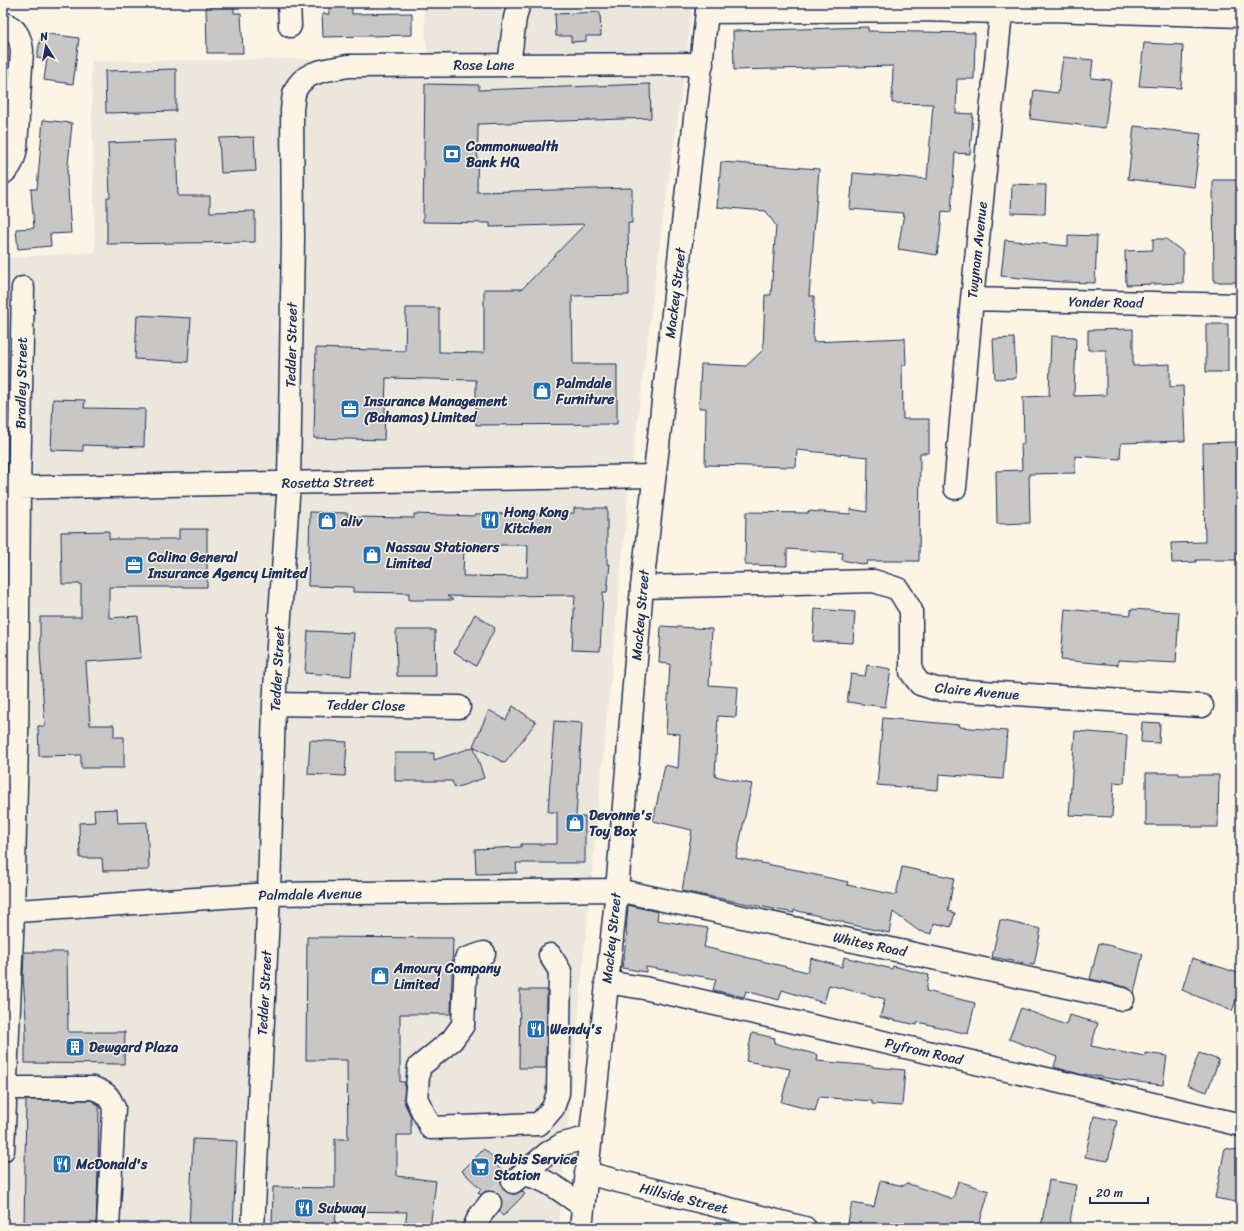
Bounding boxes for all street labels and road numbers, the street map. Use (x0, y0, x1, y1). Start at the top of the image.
street label: Rose Lane (453, 53, 515, 78)
street label: Twynam Avenue (960, 200, 995, 300)
street label: Mackey Street (658, 245, 694, 340)
street label: Yonder Road (1068, 289, 1145, 316)
street label: Tedder Street (278, 301, 305, 388)
street label: Bradley Street (8, 337, 35, 429)
street label: Rosetta Street (281, 469, 375, 496)
street label: Mackey Street (624, 567, 657, 662)
street label: Tedder Street (263, 624, 292, 712)
street label: Claire Avenue (934, 675, 1020, 708)
street label: Tedder Close (327, 692, 405, 719)
street label: Palmdale Avenue (258, 881, 362, 908)
street label: Mackey Street (594, 890, 629, 985)
street label: Whites Road (831, 925, 911, 965)
street label: Tedder Street (250, 948, 279, 1036)
street label: Pyfrom Road (883, 1030, 967, 1073)
street label: Hillside Street (637, 1175, 731, 1222)

